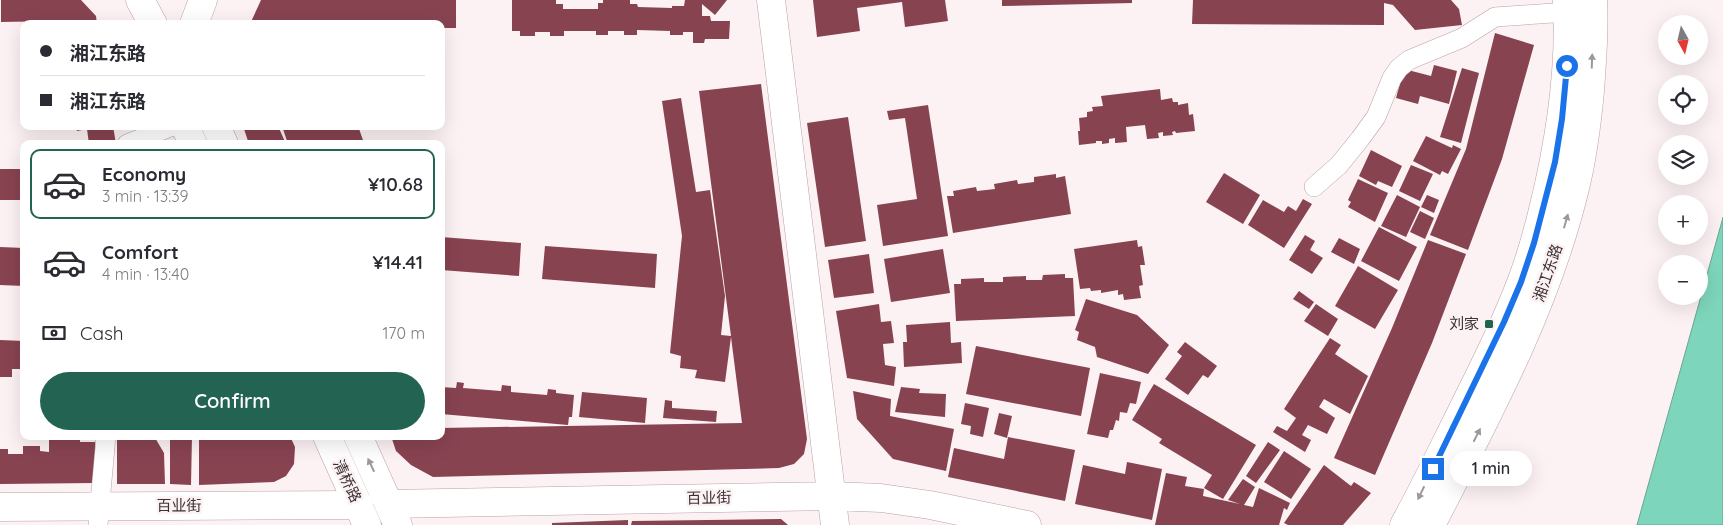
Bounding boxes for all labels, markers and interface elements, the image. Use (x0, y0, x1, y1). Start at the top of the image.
north arrow (1658, 15, 1708, 65)
map controls (1658, 15, 1708, 305)
text: 湘江东路 (70, 41, 146, 65)
one-way arrow (1588, 52, 1596, 68)
route start (1556, 55, 1578, 77)
button: locate (1658, 75, 1708, 125)
text: 湘江东路 (70, 89, 146, 113)
button: layers (1658, 135, 1708, 185)
icon: car (42, 162, 87, 207)
text: Economy (102, 162, 186, 186)
text: ¥10.68 (368, 172, 423, 196)
text: 3 min · 13:39 (102, 186, 188, 206)
button: + (1658, 195, 1708, 245)
one-way arrow (1562, 213, 1570, 228)
icon: car (42, 240, 87, 285)
text: Comfort (102, 240, 179, 264)
street label: 湘江东路 (1529, 241, 1566, 304)
text: ¥14.41 (373, 250, 423, 274)
button: − (1658, 255, 1708, 305)
text: 4 min · 13:40 (102, 264, 189, 284)
place label: 刘家 (1449, 314, 1479, 333)
marker: 刘家 (1483, 318, 1495, 330)
icon: cash (40, 319, 68, 347)
text: Cash (80, 321, 124, 345)
text: 170 m (382, 323, 425, 343)
button: Confirm (40, 372, 425, 430)
one-way arrow (1473, 428, 1481, 442)
callout: 1 min (1450, 452, 1533, 486)
street label: 清桥路 (329, 456, 366, 505)
one-way arrow (366, 458, 374, 472)
route end (1422, 458, 1444, 480)
text: 1 min (1472, 458, 1510, 478)
one-way arrow (1417, 486, 1425, 500)
street label: 百业街 (686, 488, 732, 507)
street label: 百业街 (156, 496, 202, 515)

